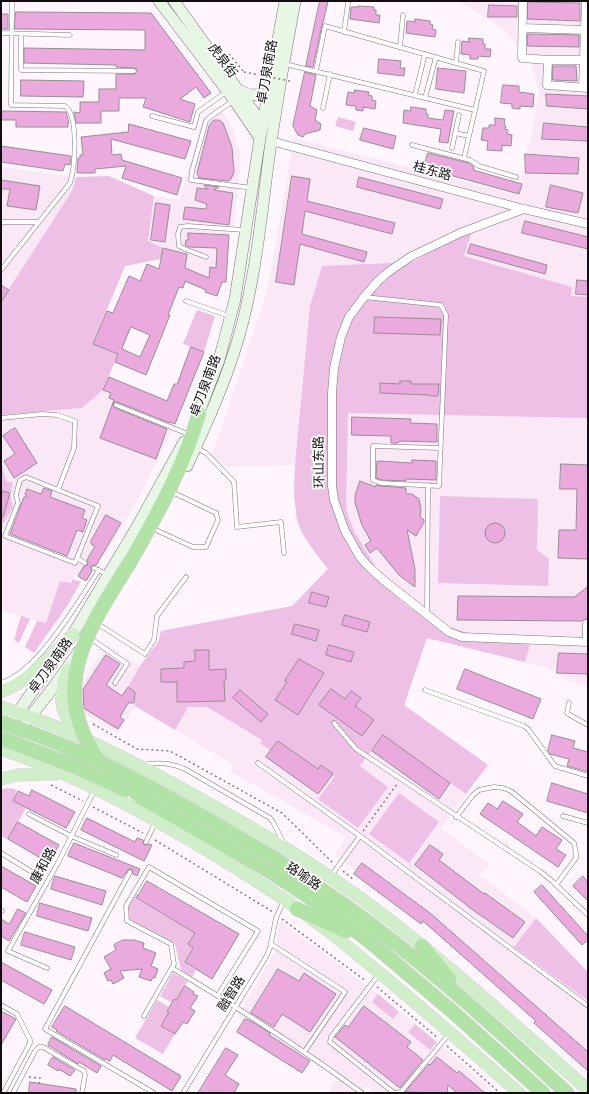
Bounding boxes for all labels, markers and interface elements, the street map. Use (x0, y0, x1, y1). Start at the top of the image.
street label: 卓刀泉南路 (255, 39, 281, 105)
street label: 虎泉街 (204, 41, 240, 81)
street label: 桂东路 (411, 159, 453, 185)
street label: 卓刀泉南路 (187, 353, 225, 419)
street label: 环山东路 (312, 436, 328, 488)
street label: 卓刀泉南路 (26, 635, 76, 697)
street label: 康和路 (28, 845, 60, 887)
street label: 珞喻路 (282, 860, 324, 894)
street label: 融智路 (215, 973, 249, 1015)

